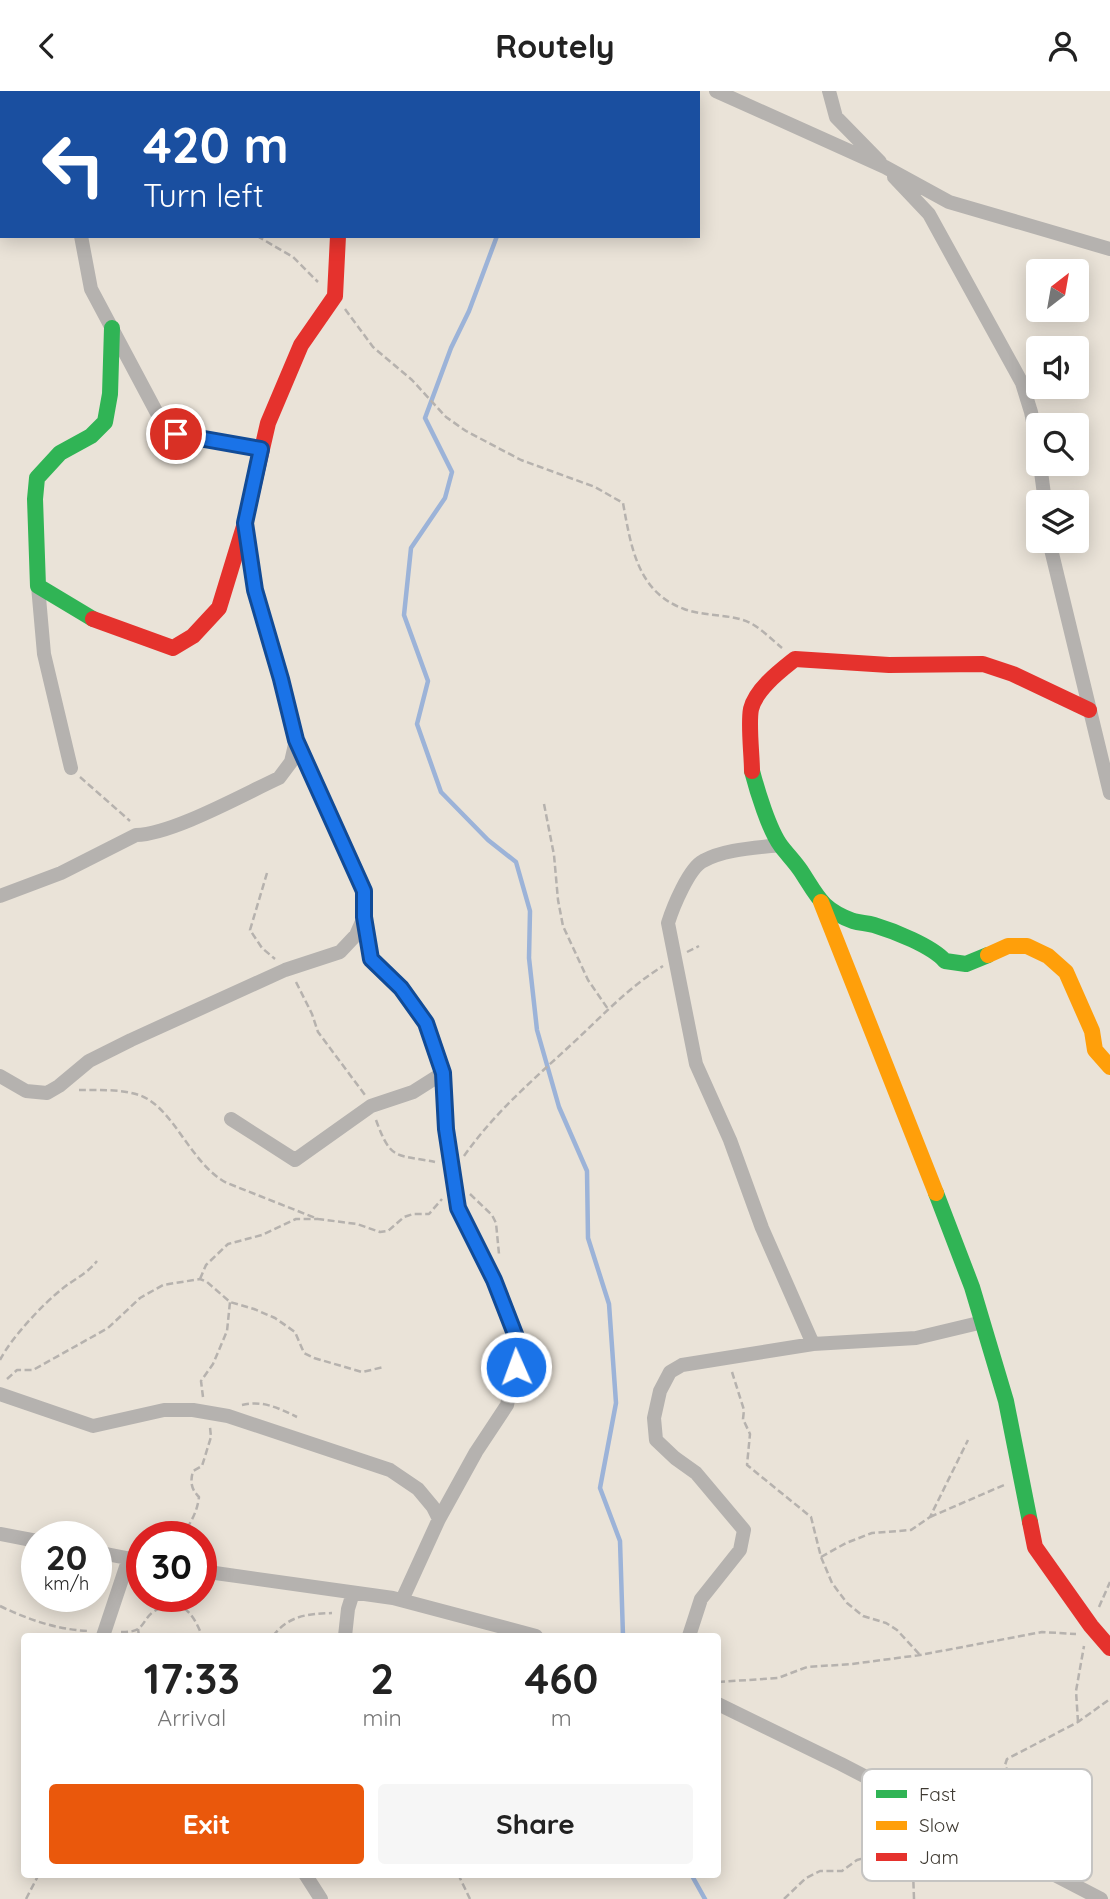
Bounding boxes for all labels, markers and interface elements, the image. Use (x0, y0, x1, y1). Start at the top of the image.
text: Routely (495, 26, 615, 66)
icon: back (28, 27, 66, 65)
icon: person (1044, 27, 1082, 65)
text: 420 m (143, 114, 289, 175)
icon: left (28, 119, 119, 210)
text: Turn left (143, 175, 264, 215)
north arrow (1026, 259, 1088, 322)
map controls (1026, 259, 1089, 553)
button: sound (1026, 336, 1089, 399)
pin (146, 404, 206, 464)
button: search (1026, 413, 1089, 476)
icon: arrive (157, 415, 195, 453)
button: layers (1026, 490, 1089, 553)
position arrow (479, 1330, 553, 1404)
speed limit sign: 30 (126, 1521, 217, 1612)
text: 20 (46, 1535, 87, 1579)
text: km/h (44, 1572, 89, 1595)
text: 17:33 (144, 1652, 240, 1705)
text: 2 (370, 1652, 394, 1705)
text: 460 (524, 1652, 598, 1705)
text: Arrival (157, 1703, 226, 1732)
text: min (363, 1703, 402, 1732)
text: m (551, 1703, 572, 1732)
legend (862, 1769, 1092, 1881)
text: Fast (919, 1782, 956, 1806)
button: Exit (49, 1784, 364, 1864)
button: Share (378, 1784, 693, 1864)
text: Slow (919, 1813, 960, 1837)
text: Jam (919, 1845, 959, 1869)

